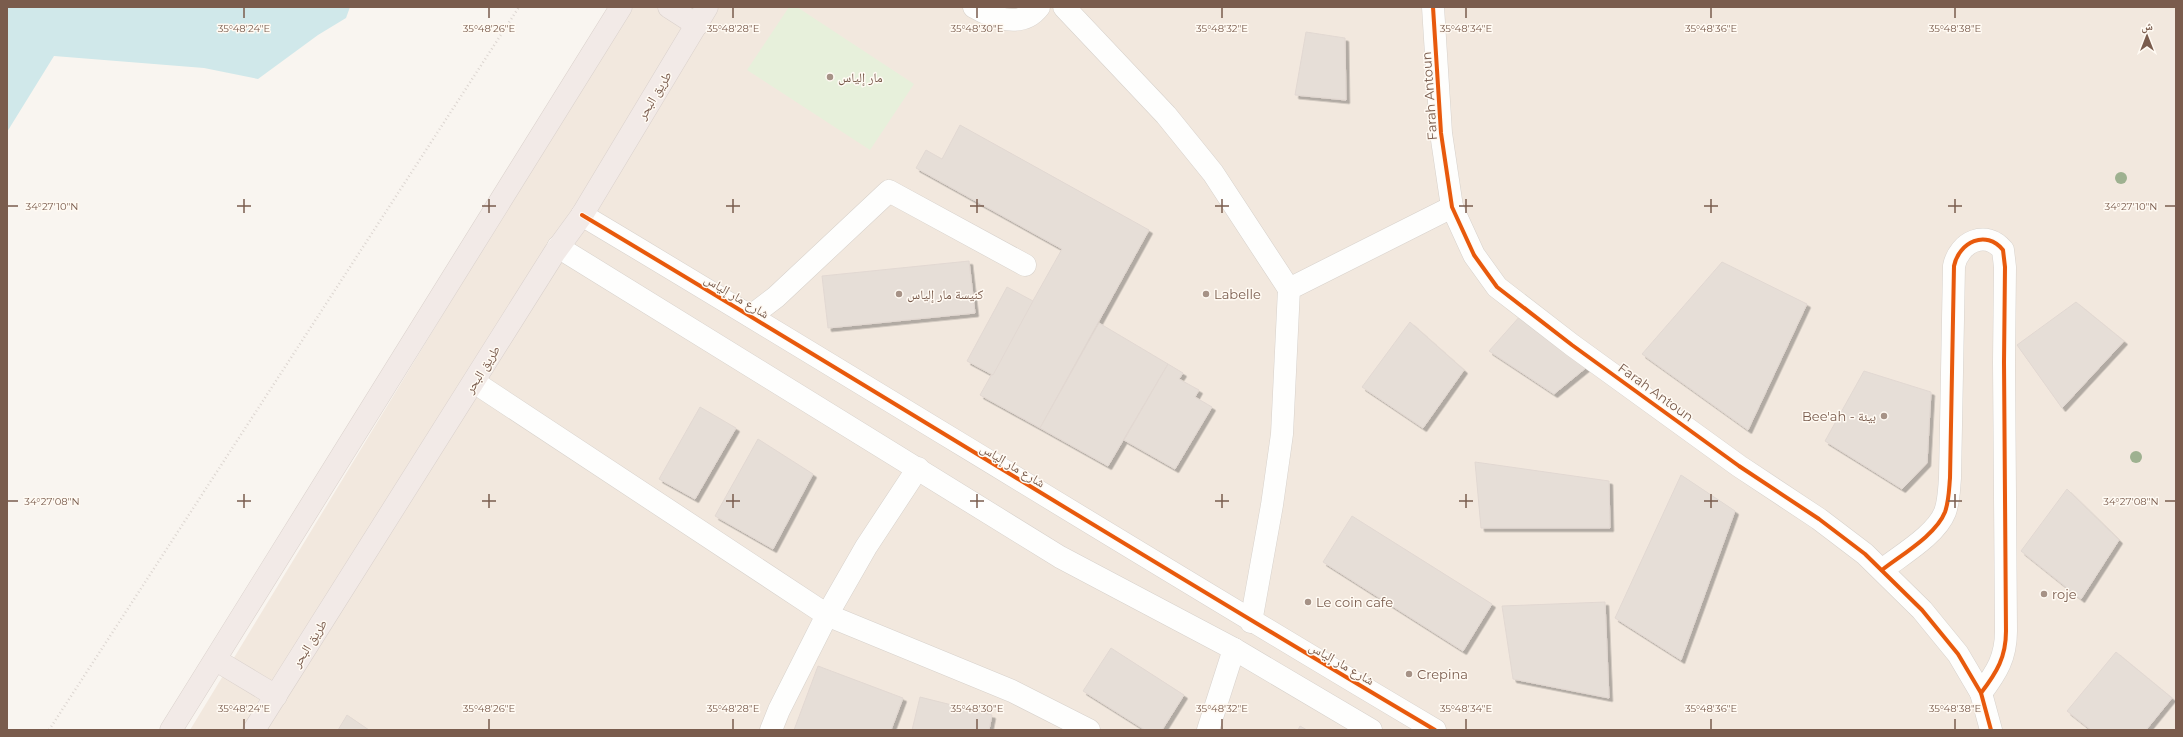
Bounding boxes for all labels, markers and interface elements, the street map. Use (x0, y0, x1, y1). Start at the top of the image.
north arrow (2127, 16, 2167, 56)
text: ش (2141, 19, 2153, 34)
text: 35°48'24"E (218, 22, 271, 35)
text: 35°48'26"E (463, 22, 515, 35)
text: 35°48'28"E (707, 22, 760, 35)
text: 35°48'30"E (951, 22, 1004, 35)
text: 35°48'32"E (1196, 22, 1248, 35)
text: 35°48'34"E (1440, 22, 1493, 35)
text: 35°48'36"E (1685, 22, 1737, 35)
text: 35°48'38"E (1929, 22, 1982, 35)
street label: Farah Antoun (1418, 51, 1440, 141)
street label: طريق البحر (633, 68, 676, 123)
place label: مار إلياس (838, 69, 883, 86)
marker: مار إلياس (825, 72, 835, 82)
text: 34°27'10"N (26, 200, 78, 213)
text: 34°27'10"N (2105, 200, 2157, 213)
street label: شارع مار إلياس (701, 270, 772, 323)
place label: كنيسة مار إلياس (907, 286, 984, 303)
place label: Labelle (1214, 286, 1261, 302)
marker: كنيسة مار إلياس (894, 289, 904, 299)
marker: Labelle (1201, 289, 1211, 299)
street label: طريق البحر (460, 342, 504, 397)
street label: Farah Antoun (1615, 359, 1697, 425)
place label: Bee'ah - بيئة (1802, 408, 1876, 424)
marker: Bee'ah - بيئة (1879, 411, 1889, 421)
street label: شارع مار إلياس (977, 439, 1048, 492)
text: 34°27'08"N (24, 495, 80, 508)
text: 34°27'08"N (2103, 495, 2159, 508)
place label: roje (2052, 586, 2077, 602)
marker: roje (2039, 589, 2049, 599)
place label: Le coin cafe (1316, 594, 1393, 610)
marker: Le coin cafe (1303, 597, 1313, 607)
street label: طريق البحر (287, 616, 331, 671)
street label: شارع مار إلياس (1305, 638, 1378, 690)
place label: Crepina (1417, 666, 1468, 682)
marker: Crepina (1404, 669, 1414, 679)
text: 35°48'24"E (218, 702, 271, 715)
text: 35°48'26"E (463, 702, 515, 715)
text: 35°48'28"E (707, 702, 760, 715)
text: 35°48'30"E (951, 702, 1004, 715)
text: 35°48'32"E (1196, 702, 1248, 715)
text: 35°48'34"E (1440, 702, 1493, 715)
text: 35°48'36"E (1685, 702, 1737, 715)
text: 35°48'38"E (1929, 702, 1982, 715)

